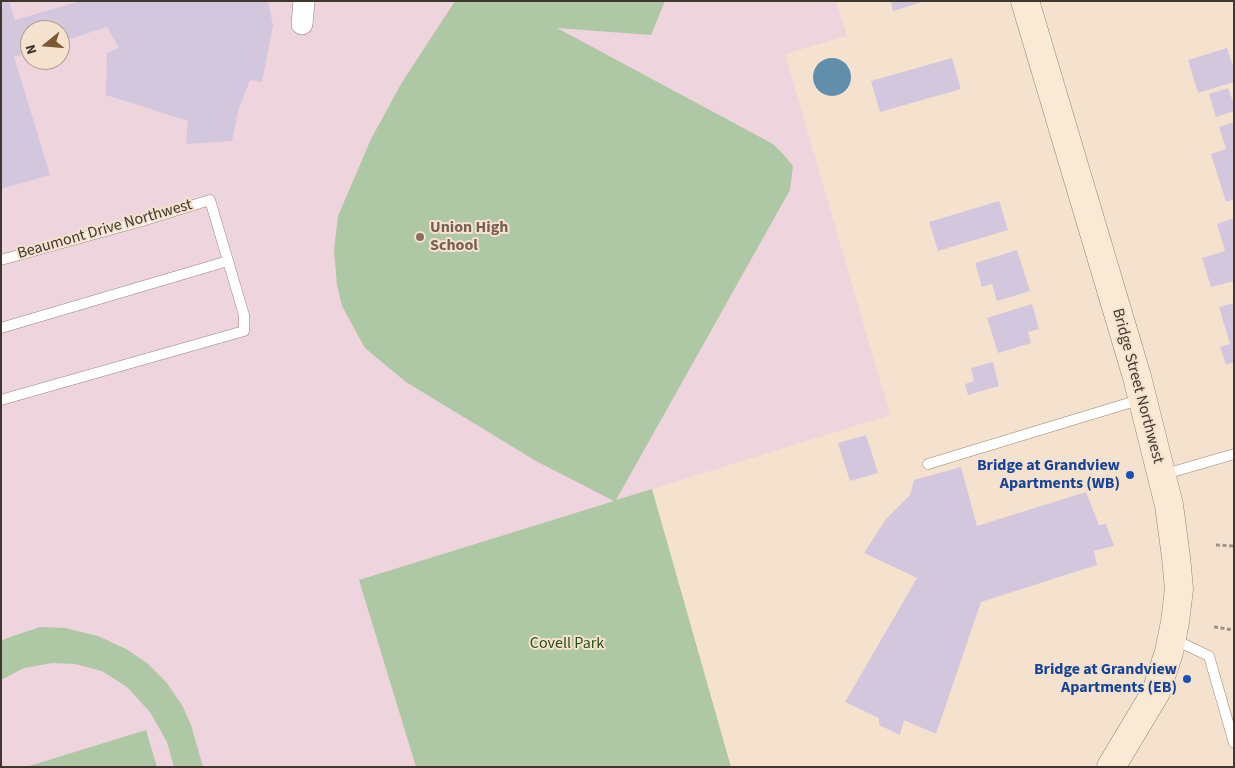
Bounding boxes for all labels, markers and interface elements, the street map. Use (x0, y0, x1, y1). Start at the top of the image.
north arrow (20, 20, 70, 70)
text: N (21, 42, 43, 56)
street label: Beaumont Drive Northwest (15, 196, 195, 264)
place label: Union High School (430, 218, 508, 256)
marker: Union High School (414, 231, 426, 243)
street label: Bridge Street Northwest (1107, 306, 1167, 466)
place label: Bridge at Grandview Apartments (WB) (977, 456, 1120, 494)
marker: Bridge at Grandview Apartments (WB) (1124, 469, 1136, 481)
park label: Covell Park (530, 634, 604, 654)
place label: Bridge at Grandview Apartments (EB) (1034, 660, 1177, 698)
marker: Bridge at Grandview Apartments (EB) (1181, 673, 1193, 685)

